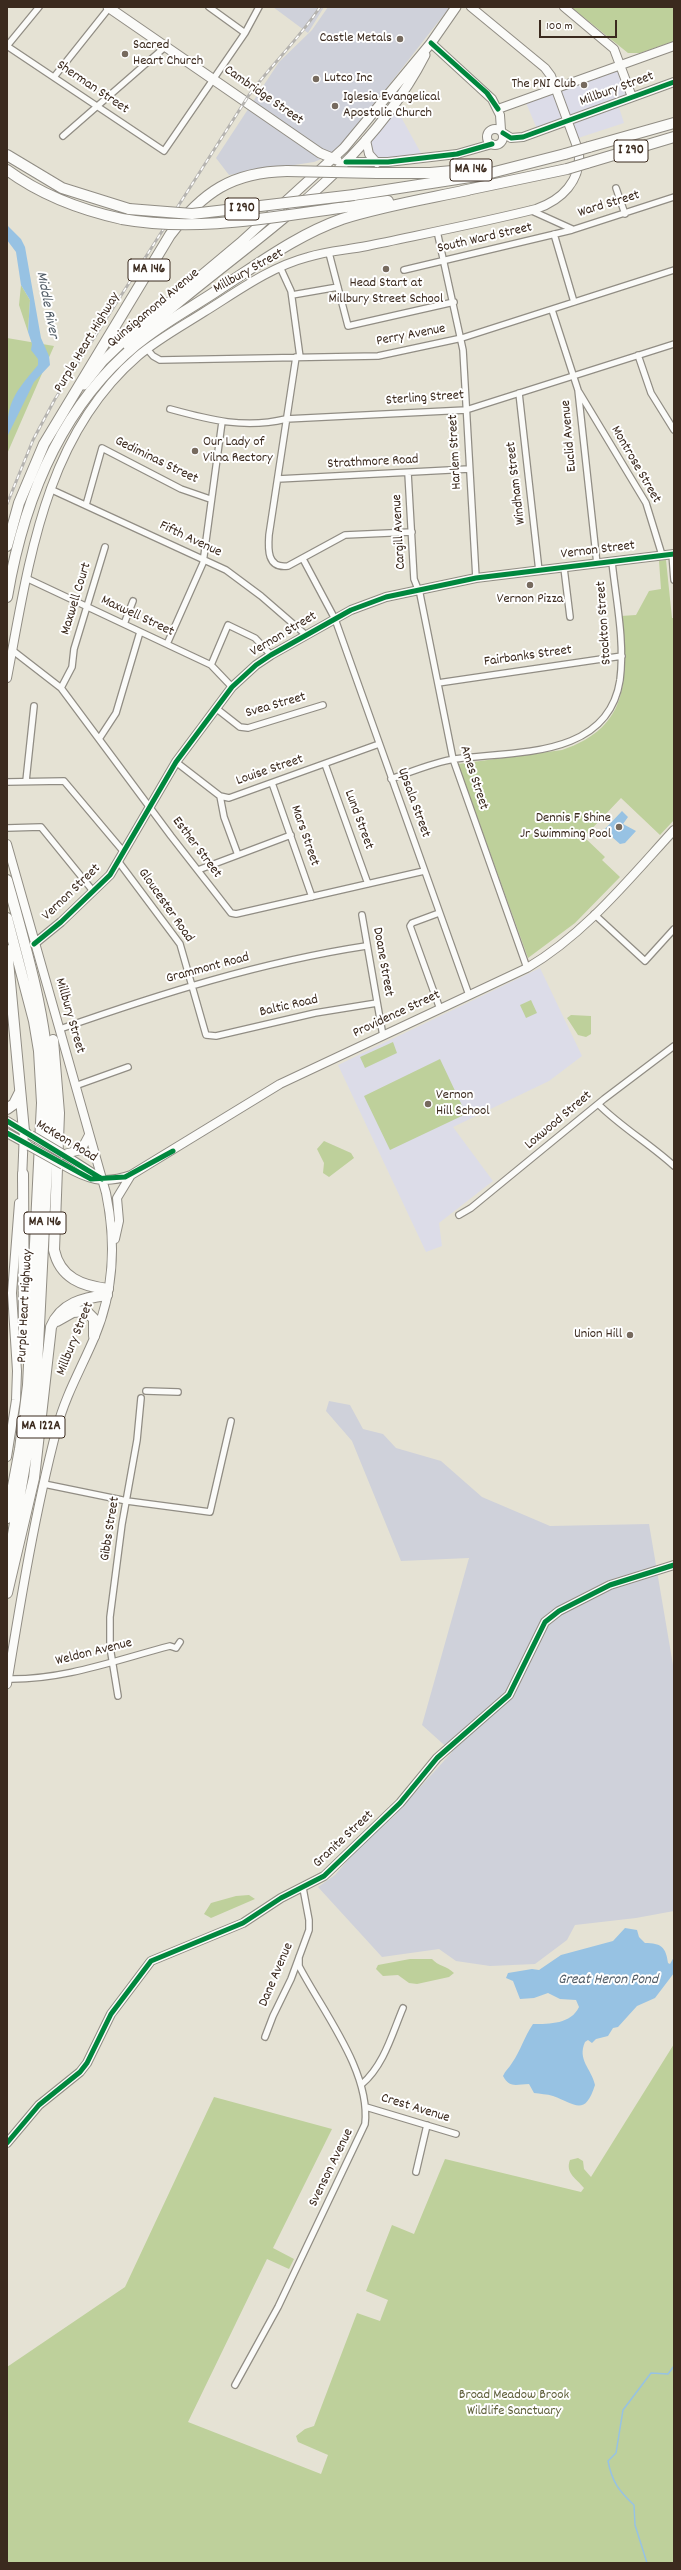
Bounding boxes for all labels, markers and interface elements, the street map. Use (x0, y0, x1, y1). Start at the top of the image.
scale bar (541, 12, 619, 38)
text: 100 m (546, 18, 573, 35)
place label: Castle Metals (319, 31, 392, 47)
marker: Castle Metals (395, 34, 405, 44)
place label: Sacred Heart Church (133, 38, 203, 70)
marker: Sacred Heart Church (120, 49, 130, 59)
street label: Sherman Street (53, 58, 131, 118)
street label: Cambridge Street (220, 62, 306, 130)
street label: Millbury Street (578, 69, 656, 111)
place label: Lutco Inc (324, 71, 372, 87)
marker: Lutco Inc (311, 74, 321, 84)
place label: The PNI Club (511, 77, 576, 93)
marker: The PNI Club (579, 80, 589, 90)
place label: Iglesia Evangelical Apostolic Church (343, 90, 440, 122)
marker: Iglesia Evangelical Apostolic Church (330, 101, 340, 111)
road number: I 290 (614, 140, 648, 162)
road number: MA 146 (450, 159, 492, 181)
street label: Ward Street (576, 188, 642, 222)
road number: I 290 (225, 198, 259, 220)
street label: South Ward Street (436, 220, 534, 258)
street label: Millbury Street (211, 246, 287, 298)
road number: MA 146 (128, 259, 170, 281)
marker: Head Start at Millbury Street School (381, 264, 391, 274)
street label: Quinsigamond Avenue (105, 266, 203, 352)
water label: Middle River (31, 270, 61, 340)
place label: Head Start at Millbury Street School (329, 276, 443, 308)
street label: Purple Heart Highway (52, 290, 124, 396)
street label: Perry Avenue (375, 321, 447, 351)
street label: Sterling Street (385, 388, 465, 410)
street label: Euclid Avenue (558, 399, 582, 473)
street label: Harlem Street (446, 414, 466, 490)
street label: Montrose Street (606, 423, 664, 507)
street label: Gediminas Street (112, 434, 200, 488)
place label: Our Lady of Vilna Rectory (203, 435, 273, 468)
street label: Windham Street (504, 441, 530, 525)
marker: Our Lady of Vilna Rectory (190, 446, 200, 456)
street label: Strathmore Road (327, 452, 419, 474)
street label: Cargill Avenue (390, 494, 410, 570)
street label: Fifth Avenue (156, 518, 224, 562)
street label: Vernon Street (560, 538, 636, 564)
street label: Maxwell Court (58, 561, 96, 637)
marker: Vernon Pizza (525, 580, 535, 590)
street label: Stockton Street (594, 581, 616, 665)
place label: Vernon Pizza (497, 592, 563, 608)
street label: Maxwell Street (98, 593, 176, 641)
street label: Vernon Street (248, 609, 320, 661)
street label: Fairbanks Street (483, 643, 573, 671)
street label: Svea Street (244, 689, 308, 723)
street label: Ames Street (455, 744, 491, 812)
street label: Louise Street (234, 752, 306, 790)
street label: Upsala Street (393, 766, 433, 840)
street label: Lund Street (340, 788, 376, 852)
street label: Mars Street (286, 803, 322, 869)
place label: Dennis F Shine Jr Swimming Pool (520, 811, 611, 844)
street label: Esther Street (168, 814, 224, 882)
marker: Dennis F Shine Jr Swimming Pool (614, 822, 624, 832)
street label: Vernon Street (39, 861, 105, 925)
street label: Gloucester Road (133, 866, 197, 946)
street label: Doane Street (368, 926, 396, 998)
street label: Grammont Road (165, 950, 251, 988)
street label: Millbury Street (50, 976, 88, 1056)
street label: Providence Street (351, 987, 443, 1043)
street label: Baltic Road (258, 992, 320, 1022)
place label: Vernon Hill School (436, 1088, 490, 1120)
street label: Loxwood Street (522, 1088, 596, 1154)
marker: Vernon Hill School (423, 1099, 433, 1109)
street label: McKeon Road (32, 1117, 100, 1167)
road number: MA 146 (24, 1212, 66, 1234)
street label: Purple Heart Highway (15, 1249, 37, 1363)
street label: Millbury Street (54, 1300, 98, 1378)
place label: Union Hill (574, 1327, 622, 1343)
marker: Union Hill (625, 1330, 635, 1340)
road number: MA 122A (17, 1416, 65, 1438)
street label: Gibbs Street (98, 1496, 124, 1562)
street label: Weldon Avenue (54, 1635, 134, 1671)
street label: Granite Street (310, 1808, 378, 1872)
street label: Dane Avenue (256, 1940, 298, 2010)
water label: Great Heron Pond (558, 1972, 658, 1990)
street label: Crest Avenue (379, 2091, 451, 2127)
street label: Svenson Avenue (306, 2126, 358, 2210)
park label: Broad Meadow Brook Wildlife Sanctuary (459, 2388, 569, 2420)

